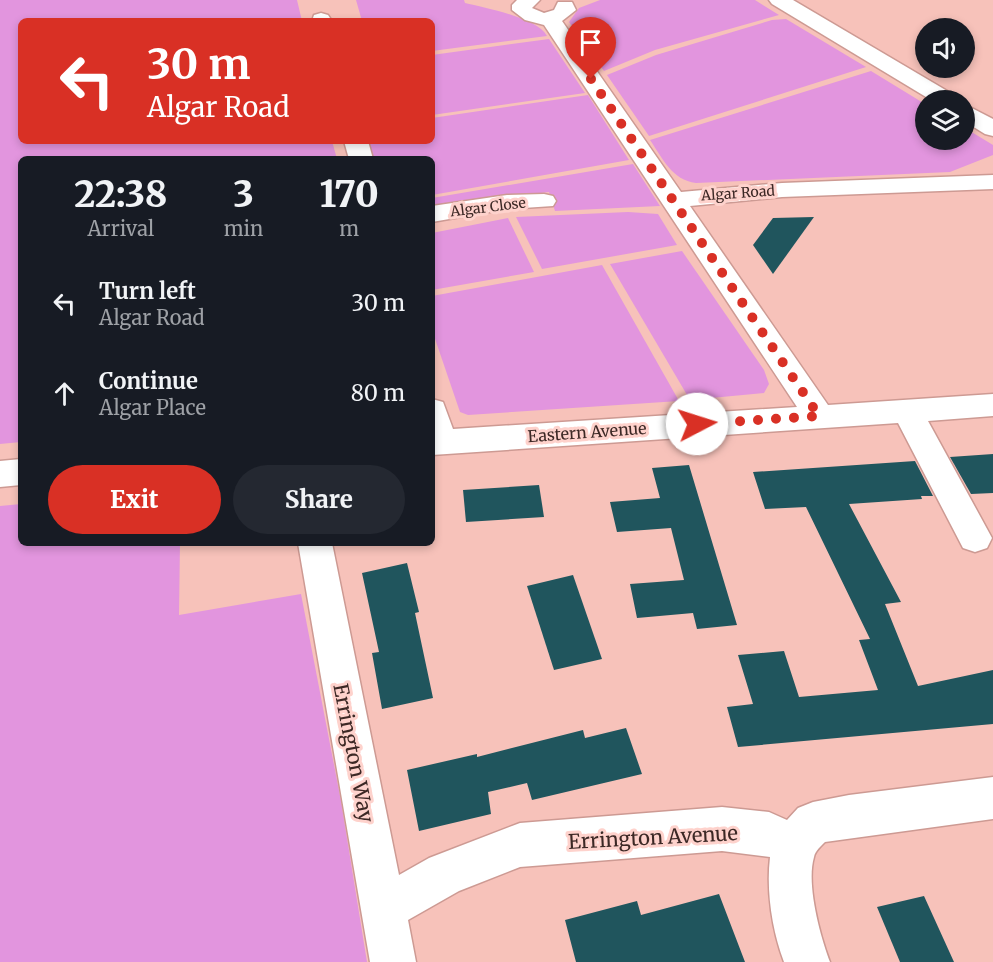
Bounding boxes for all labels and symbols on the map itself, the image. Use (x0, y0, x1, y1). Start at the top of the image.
pin (565, 17, 616, 79)
street label: Algar Road (700, 181, 776, 205)
street label: Algar Close (448, 193, 527, 221)
position arrow (665, 392, 729, 456)
street label: Eastern Avenue (527, 418, 647, 446)
street label: Errington Way (328, 682, 380, 825)
street label: Errington Avenue (568, 820, 738, 854)

